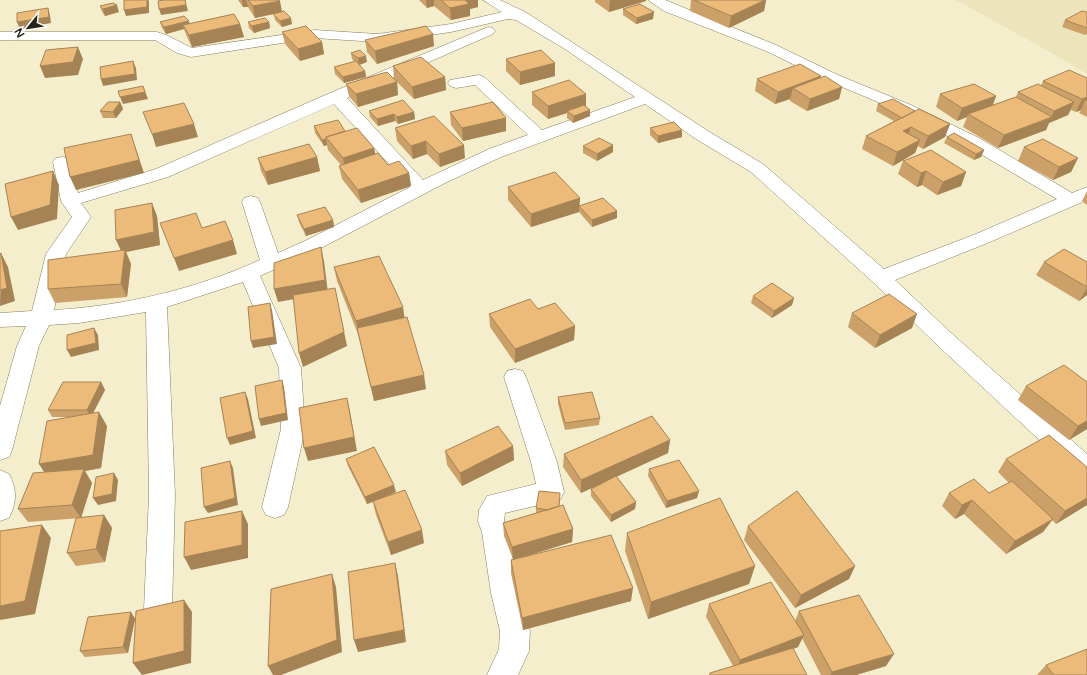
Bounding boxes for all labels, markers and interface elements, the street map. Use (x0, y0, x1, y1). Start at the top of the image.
north arrow (8, 8, 48, 48)
text: N (12, 26, 28, 40)

